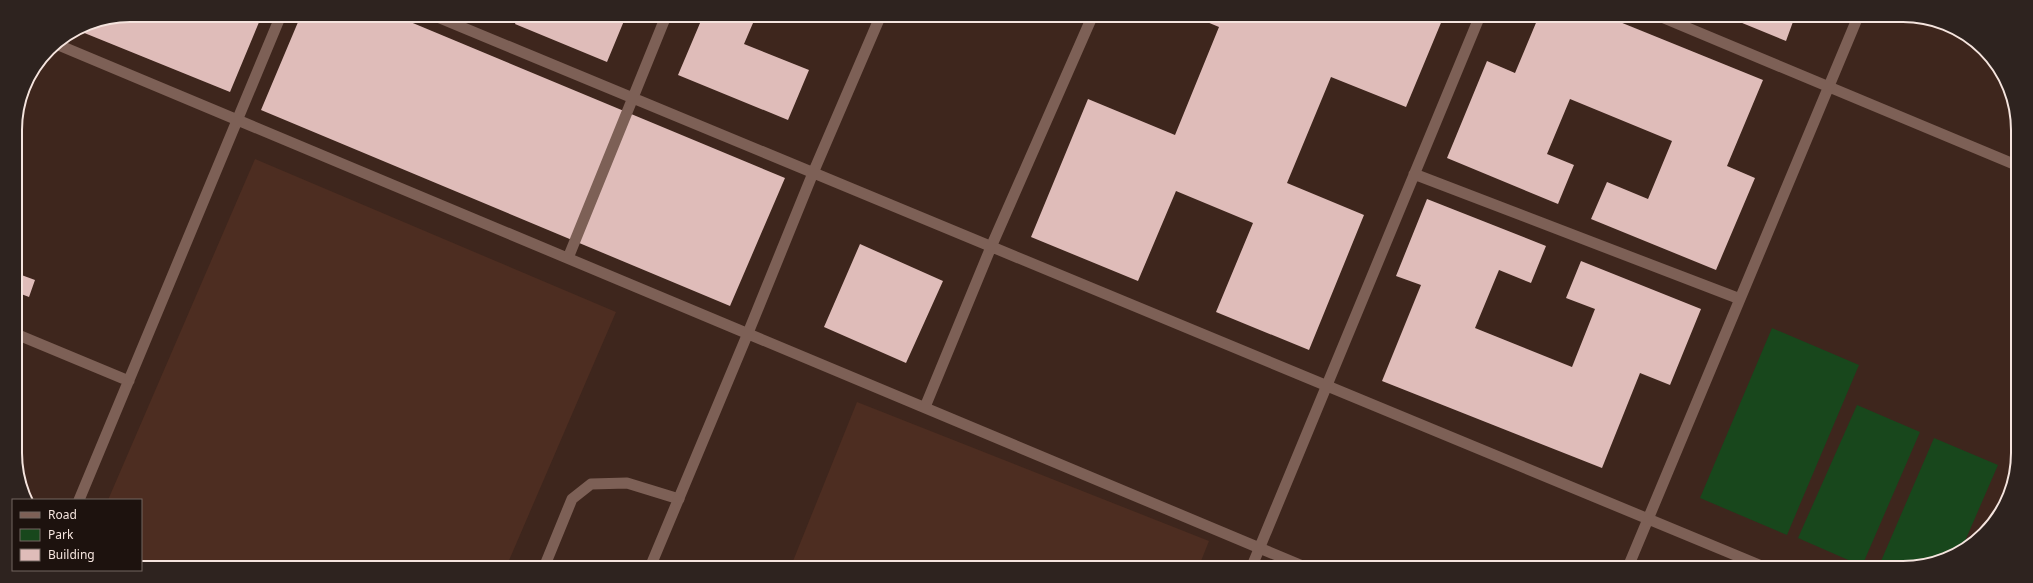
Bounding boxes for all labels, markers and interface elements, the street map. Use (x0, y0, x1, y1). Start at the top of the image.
legend (12, 499, 142, 571)
text: Road (48, 506, 77, 523)
text: Park (48, 526, 74, 543)
text: Building (48, 546, 95, 563)

